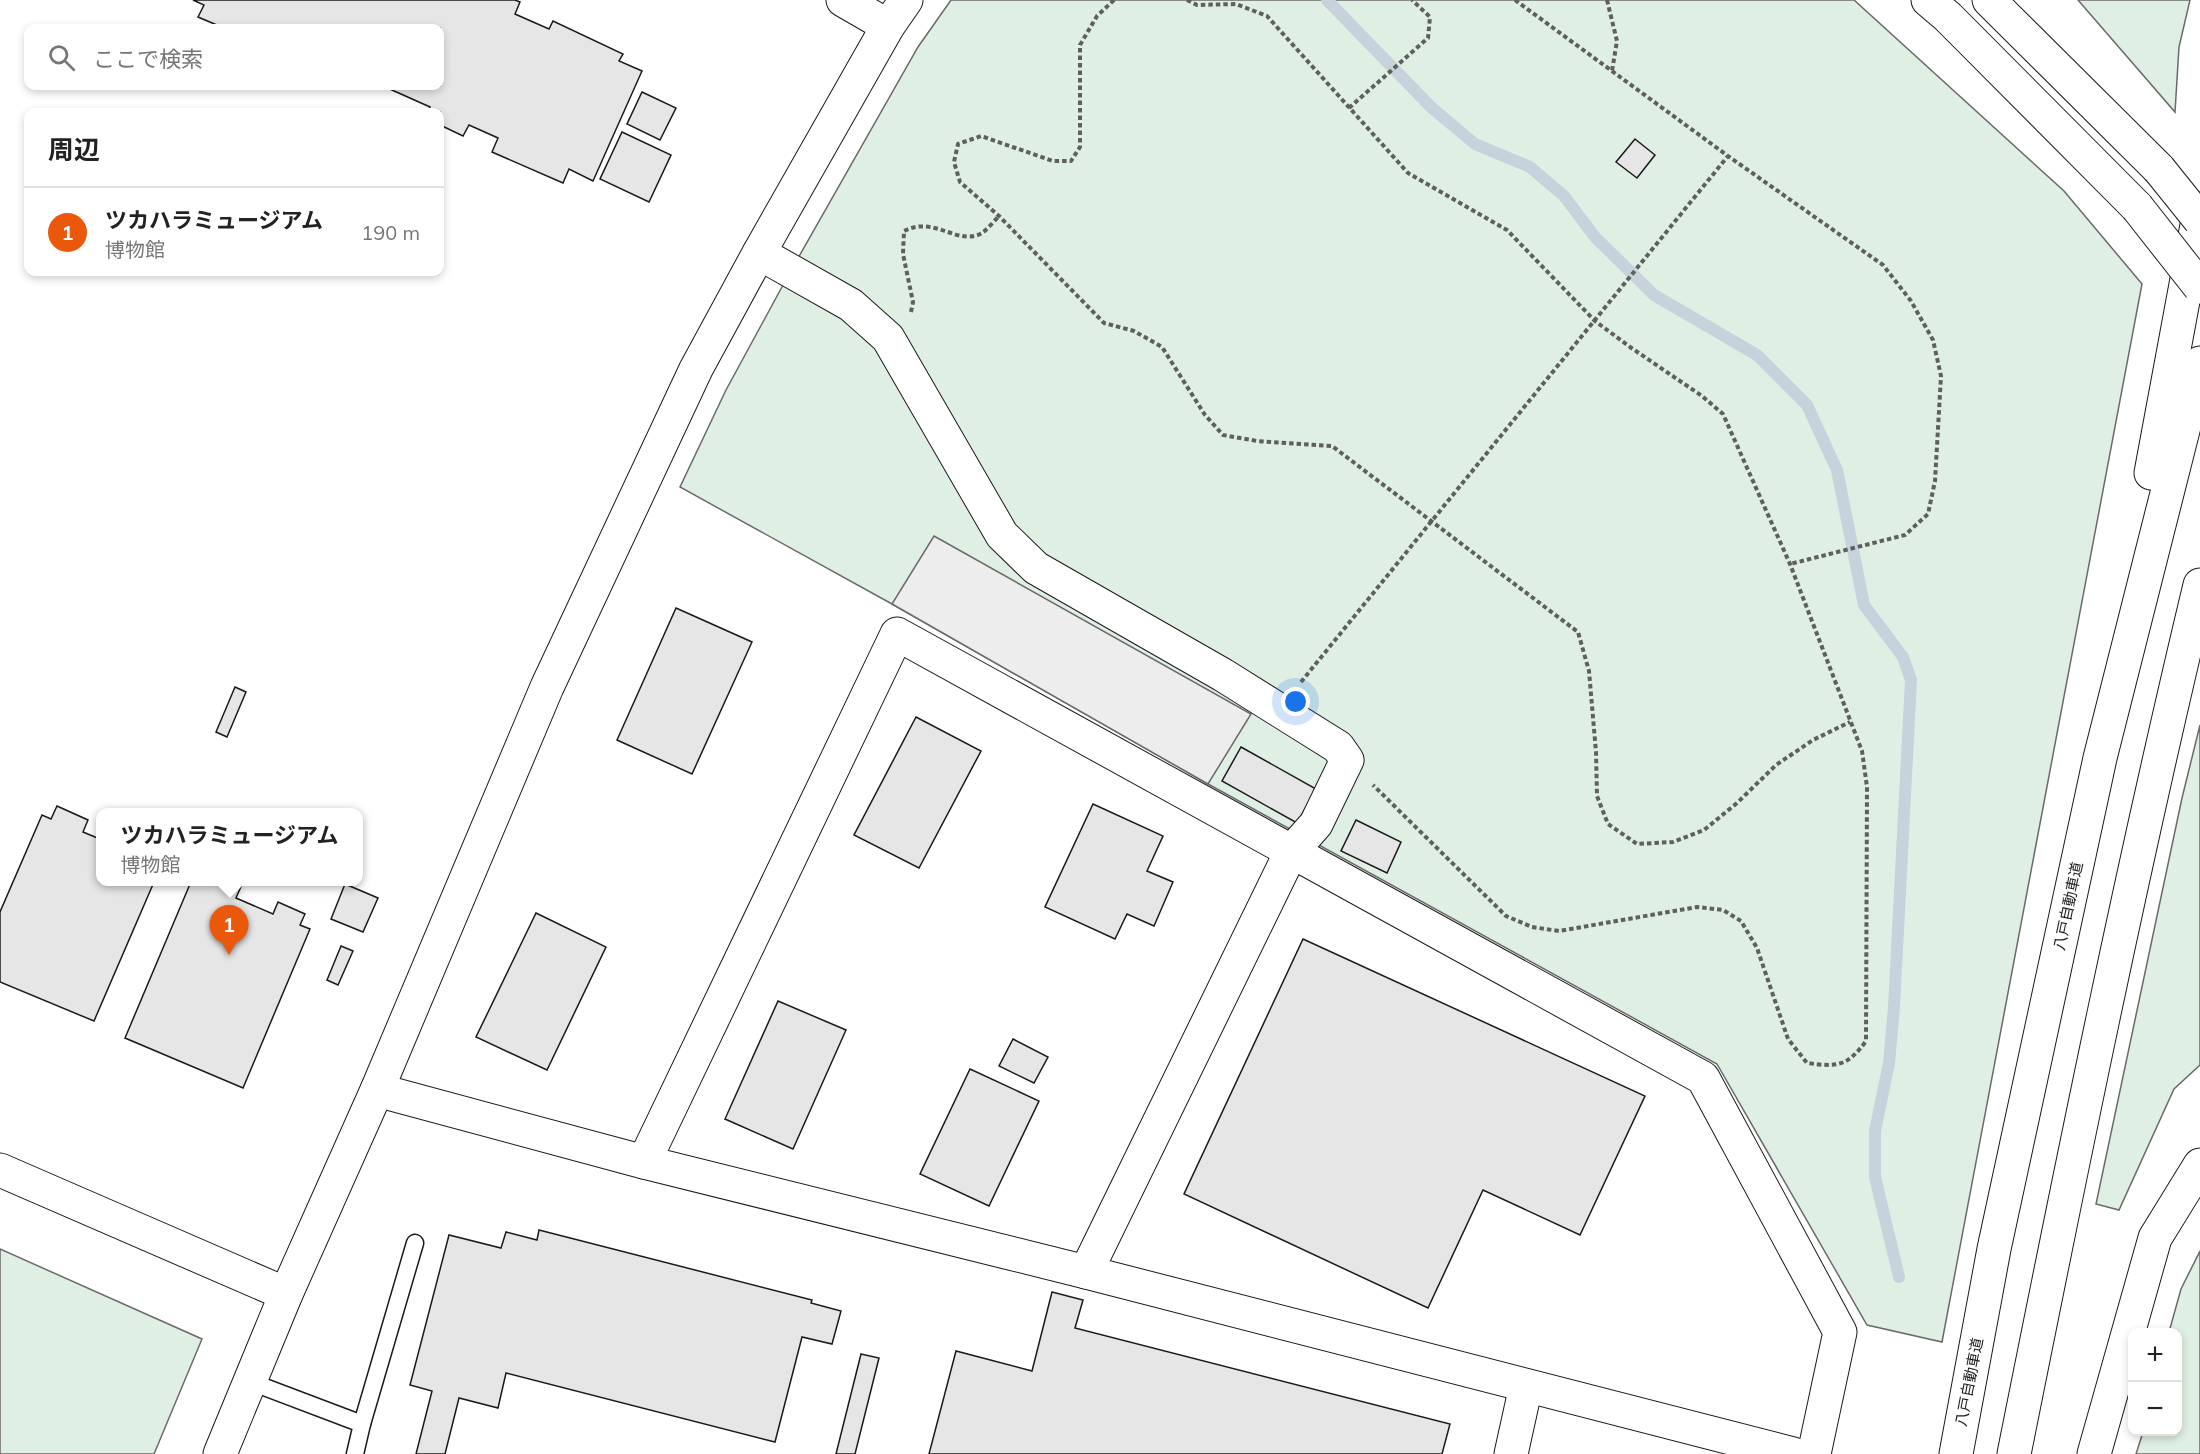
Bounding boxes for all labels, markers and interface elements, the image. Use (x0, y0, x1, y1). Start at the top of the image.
search box (24, 24, 444, 90)
icon: search (45, 41, 78, 74)
text: ここで検索 (93, 45, 203, 73)
text: 周辺 (48, 133, 100, 166)
text: ツカハラミュージアム (105, 206, 323, 234)
text: 1 (62, 220, 74, 245)
text: 190 m (361, 220, 420, 245)
text: 博物館 (105, 237, 165, 262)
your location (1281, 687, 1310, 716)
popup (96, 808, 363, 886)
text: ツカハラミュージアム (120, 821, 339, 849)
text: 博物館 (120, 852, 180, 877)
street label: 八戸自動車道 (2049, 860, 2087, 952)
pin: 1 (210, 906, 248, 955)
map controls (2128, 1328, 2182, 1436)
button: + (2128, 1328, 2182, 1382)
street label: 八戸自動車道 (1951, 1336, 1987, 1428)
button: − (2128, 1382, 2182, 1436)

